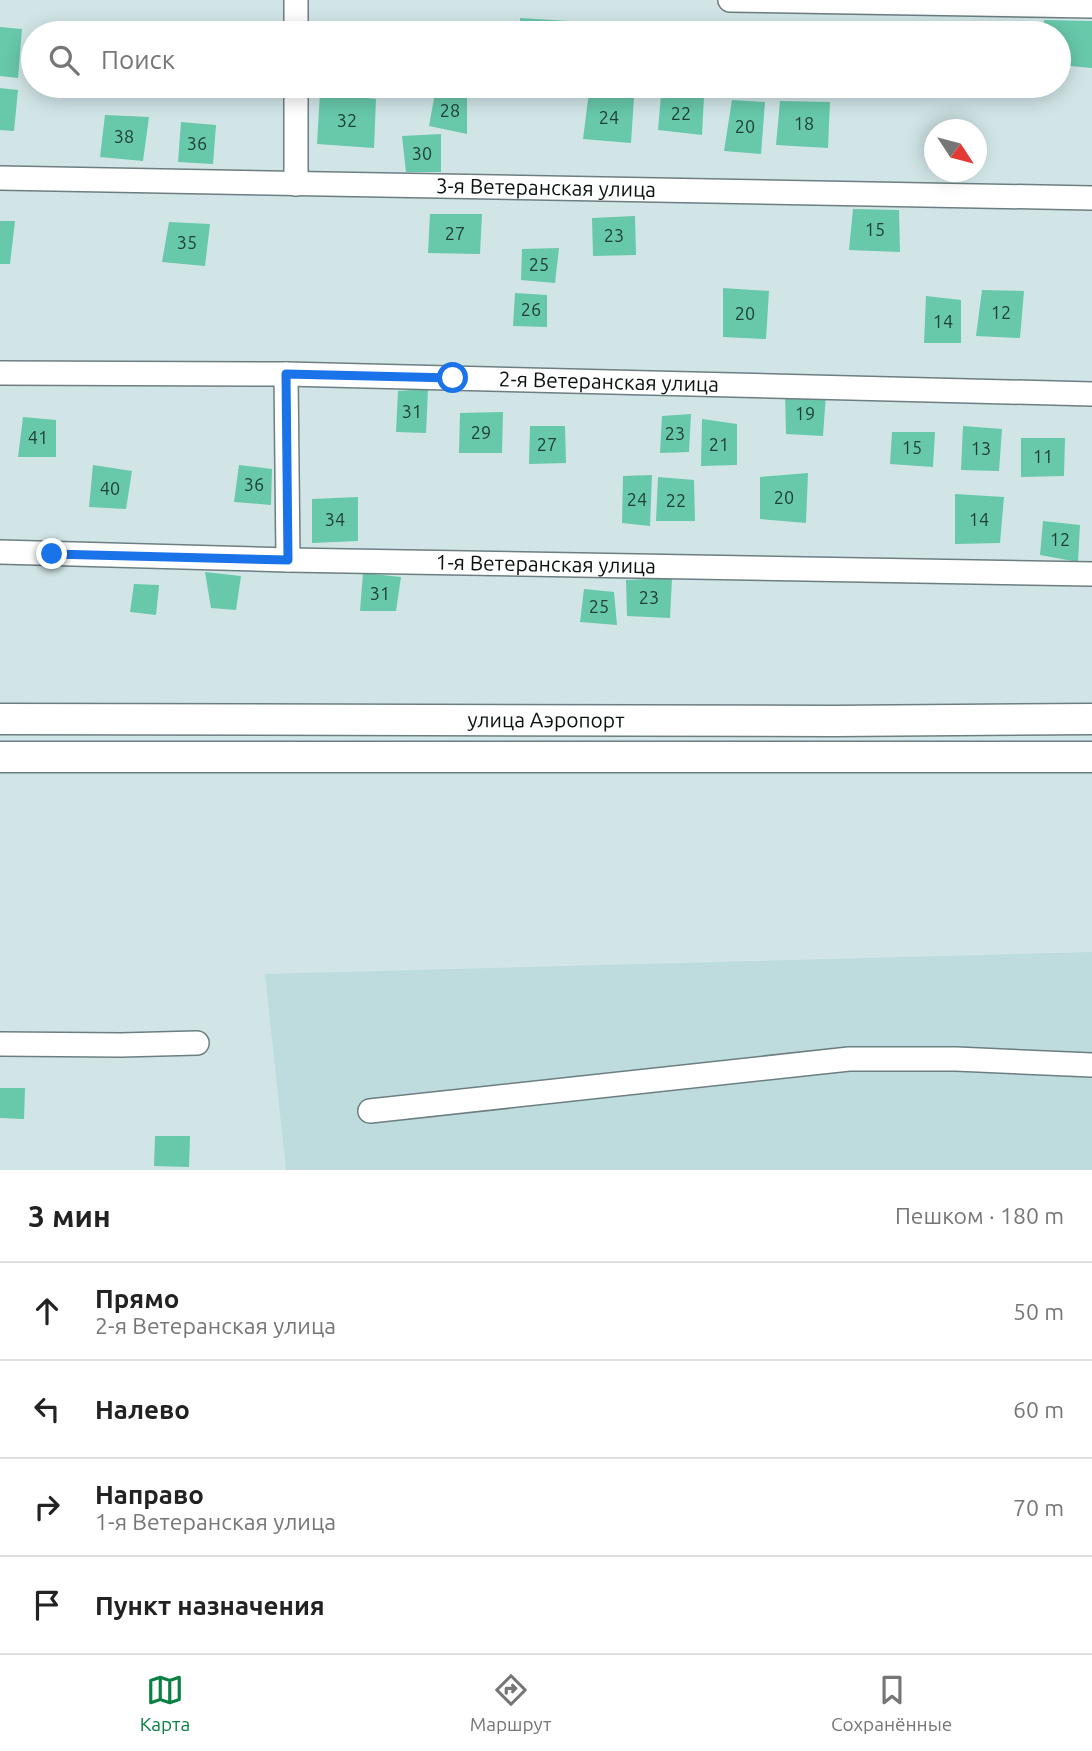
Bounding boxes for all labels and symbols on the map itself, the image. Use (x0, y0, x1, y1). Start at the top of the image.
house number: 28 (440, 100, 460, 120)
house number: 22 (671, 103, 691, 123)
house number: 24 (599, 107, 619, 127)
house number: 32 (337, 110, 357, 130)
house number: 18 (794, 113, 814, 133)
house number: 20 (735, 116, 755, 136)
north arrow (924, 119, 987, 182)
house number: 38 (114, 126, 134, 146)
house number: 36 (187, 133, 207, 153)
house number: 30 (412, 143, 432, 163)
street label: 3-я Ветеранская улица (436, 173, 656, 201)
house number: 15 (865, 219, 885, 239)
house number: 27 (445, 223, 465, 243)
house number: 23 (604, 225, 624, 245)
house number: 35 (177, 232, 197, 252)
house number: 25 (529, 254, 549, 274)
house number: 26 (521, 299, 541, 319)
house number: 12 (991, 302, 1011, 322)
house number: 20 (735, 303, 755, 323)
house number: 14 (933, 311, 953, 331)
route start (437, 362, 468, 393)
street label: 2-я Ветеранская улица (499, 366, 719, 396)
house number: 31 (402, 401, 422, 421)
house number: 19 (795, 403, 815, 423)
house number: 29 (471, 422, 491, 442)
house number: 23 (665, 423, 685, 443)
house number: 41 (28, 427, 48, 447)
house number: 27 (537, 434, 557, 454)
house number: 21 (709, 434, 729, 454)
house number: 15 (902, 437, 922, 457)
house number: 13 (971, 438, 991, 458)
house number: 11 (1033, 446, 1053, 466)
house number: 36 (244, 474, 264, 494)
house number: 40 (100, 478, 120, 498)
house number: 20 (774, 487, 794, 507)
house number: 24 (627, 489, 647, 509)
house number: 22 (666, 490, 686, 510)
house number: 34 (325, 509, 345, 529)
house number: 14 (969, 509, 989, 529)
house number: 12 (1050, 529, 1070, 549)
route end (36, 538, 67, 569)
street label: 1-я Ветеранская улица (436, 550, 656, 577)
house number: 31 (370, 583, 390, 603)
house number: 23 (639, 587, 659, 607)
house number: 25 (589, 596, 609, 616)
street label: улица Аэропорт (467, 707, 625, 731)

